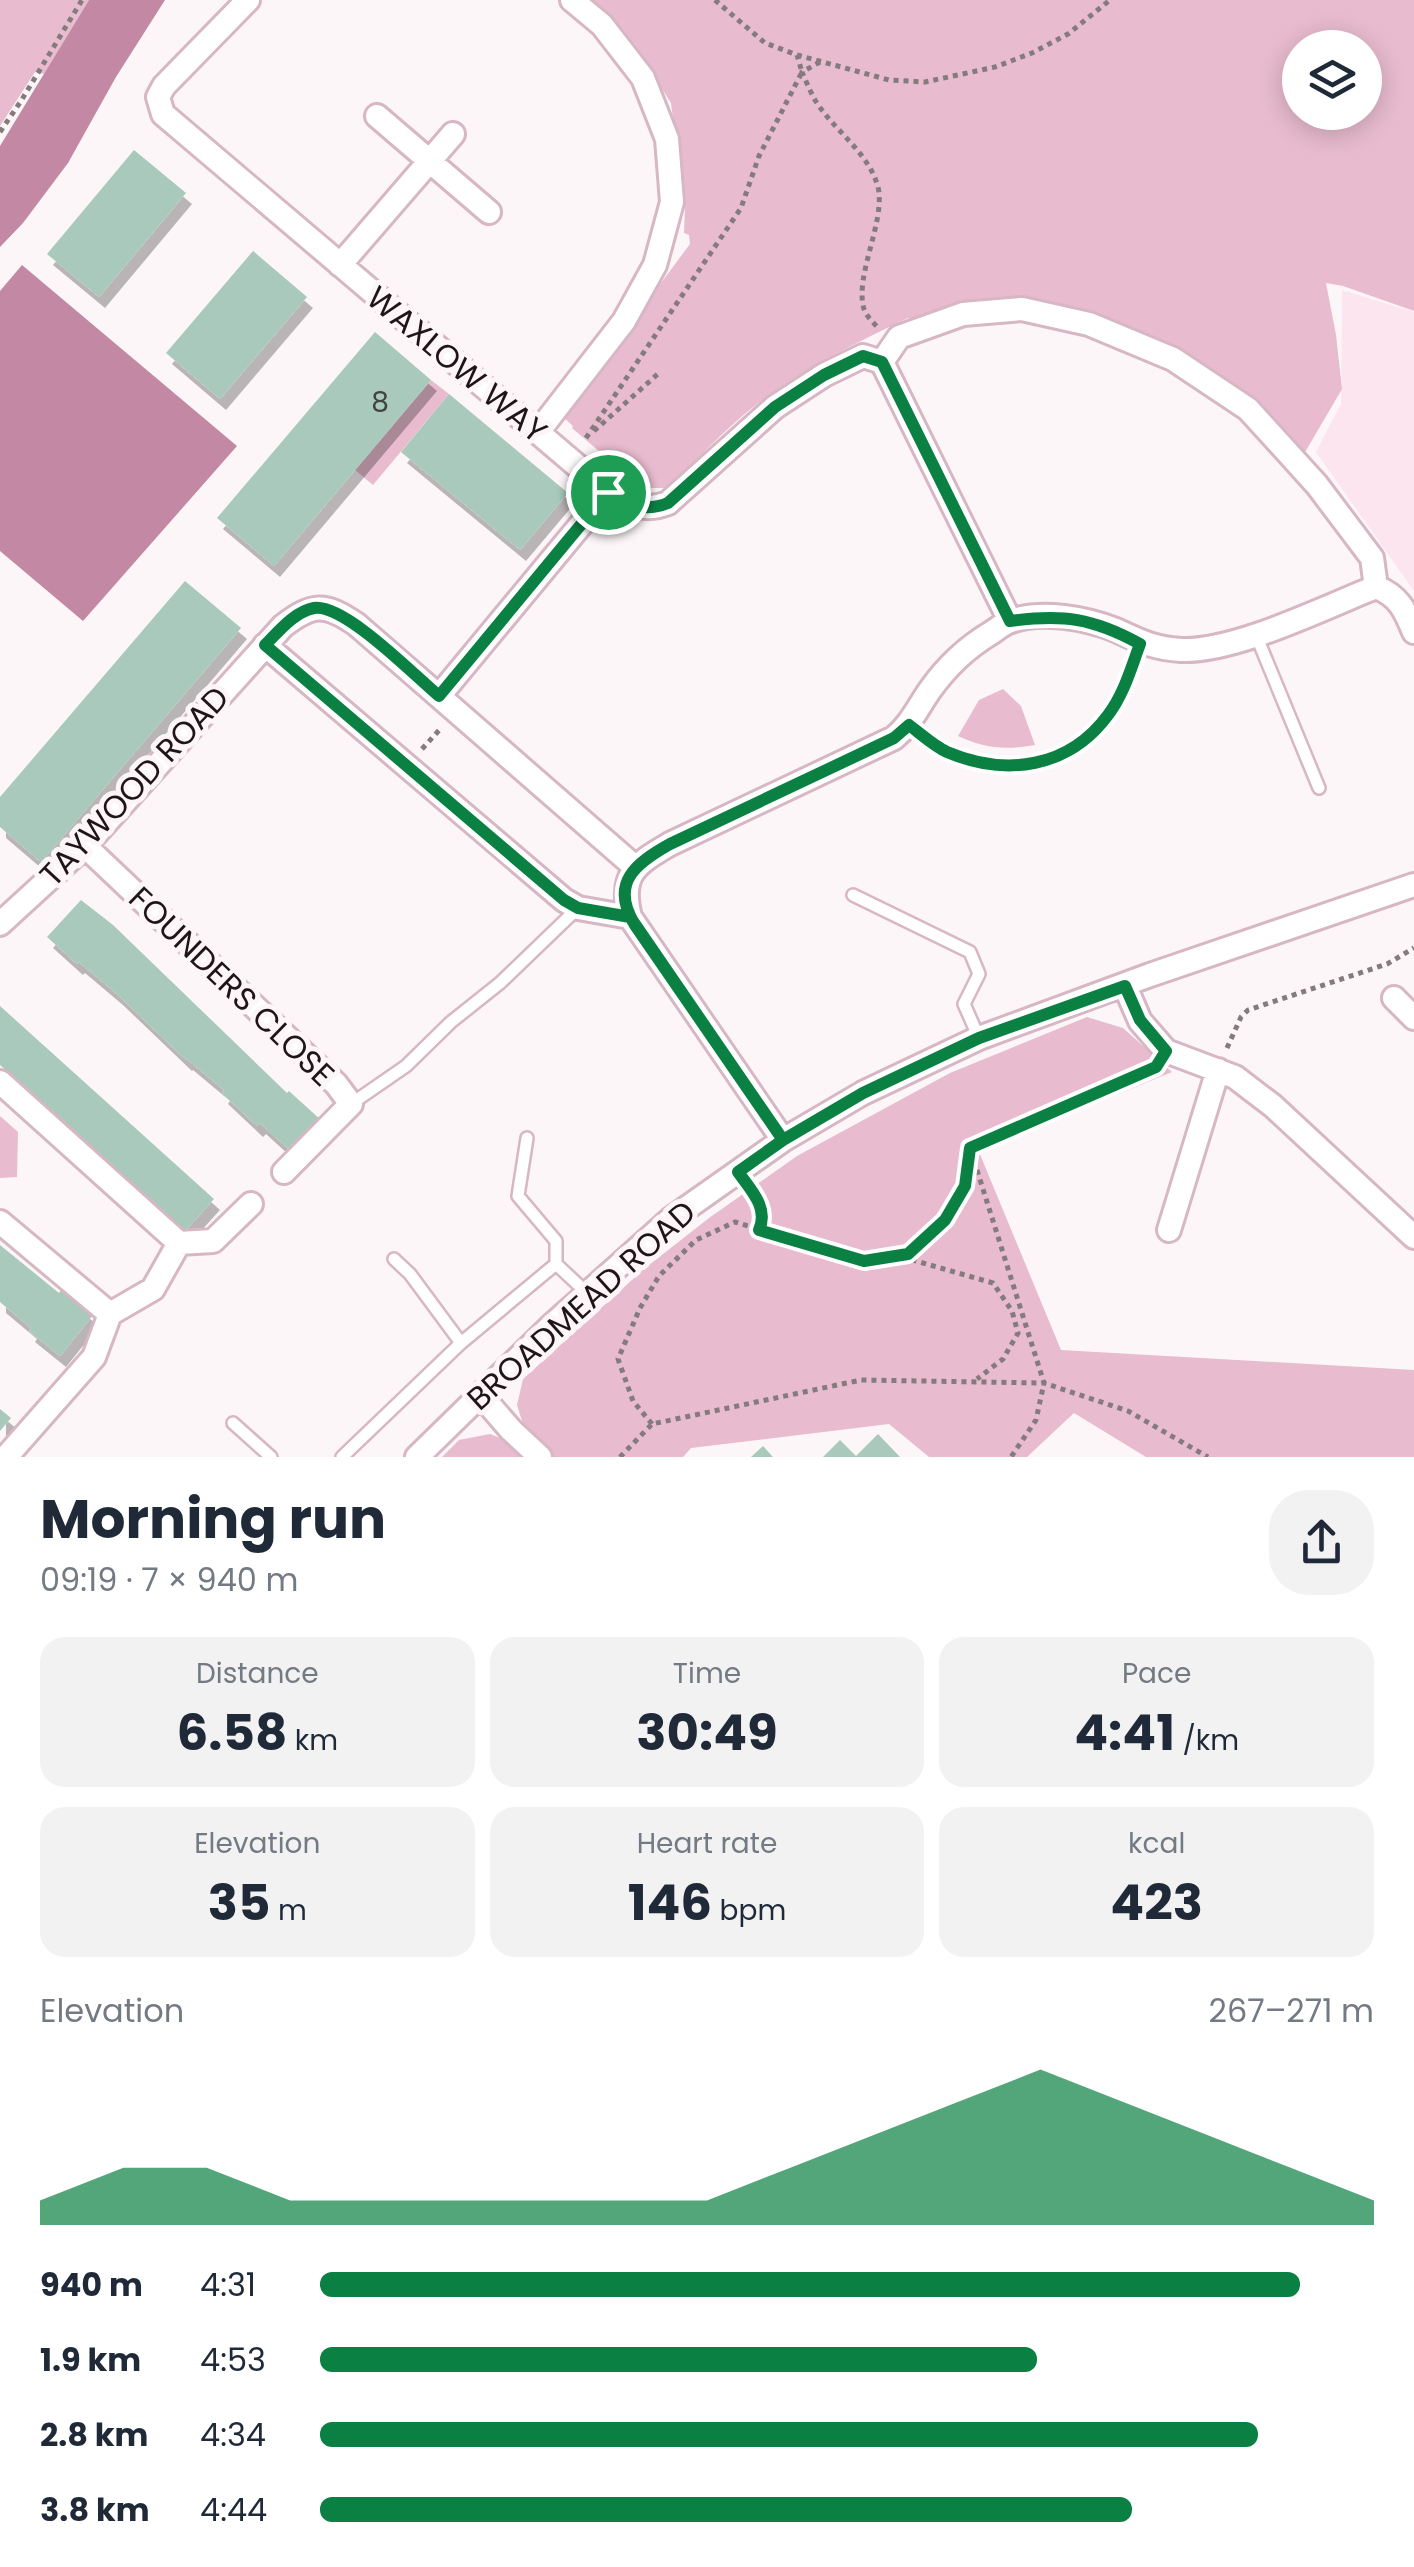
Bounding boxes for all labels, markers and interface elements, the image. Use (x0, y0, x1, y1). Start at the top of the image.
map controls (1282, 30, 1382, 130)
button: layers (1282, 30, 1382, 130)
street label: WAXLOW WAY (357, 275, 557, 453)
house number: 8 (371, 383, 389, 422)
pin (566, 450, 651, 535)
icon: arrive (581, 465, 636, 520)
street label: TAYWOOD ROAD (29, 676, 239, 896)
street label: FOUNDERS CLOSE (119, 876, 345, 1096)
street label: BROADMEAD ROAD (457, 1190, 705, 1420)
text: Morning run (40, 1480, 386, 1557)
button: share (1269, 1490, 1374, 1595)
text: 09:19 · 7 × 940 m (40, 1557, 298, 1602)
text: Distance (196, 1654, 319, 1693)
text: Time (673, 1654, 741, 1693)
text: Pace (1122, 1654, 1191, 1693)
text: 6.58 (177, 1697, 287, 1768)
text: 30:49 (636, 1697, 778, 1768)
text: 4:41 (1074, 1697, 1175, 1768)
text: km (287, 1721, 338, 1760)
text: /km (1175, 1721, 1239, 1760)
text: Elevation (194, 1824, 320, 1863)
text: Heart rate (637, 1824, 777, 1863)
text: kcal (1128, 1824, 1185, 1863)
text: 35 (208, 1867, 271, 1938)
text: 146 (628, 1867, 712, 1938)
text: 423 (1110, 1867, 1203, 1938)
text: m (271, 1891, 307, 1930)
text: bpm (712, 1891, 786, 1930)
text: Elevation (40, 1988, 184, 2033)
text: 267–271 m (1209, 1988, 1374, 2033)
text: 940 m (40, 2262, 143, 2307)
text: 4:31 (200, 2262, 256, 2307)
text: 1.9 km (40, 2337, 141, 2382)
text: 4:53 (200, 2337, 266, 2382)
text: 2.8 km (40, 2412, 148, 2457)
text: 4:34 (200, 2412, 266, 2457)
text: 3.8 km (40, 2487, 150, 2532)
text: 4:44 (200, 2487, 267, 2532)

